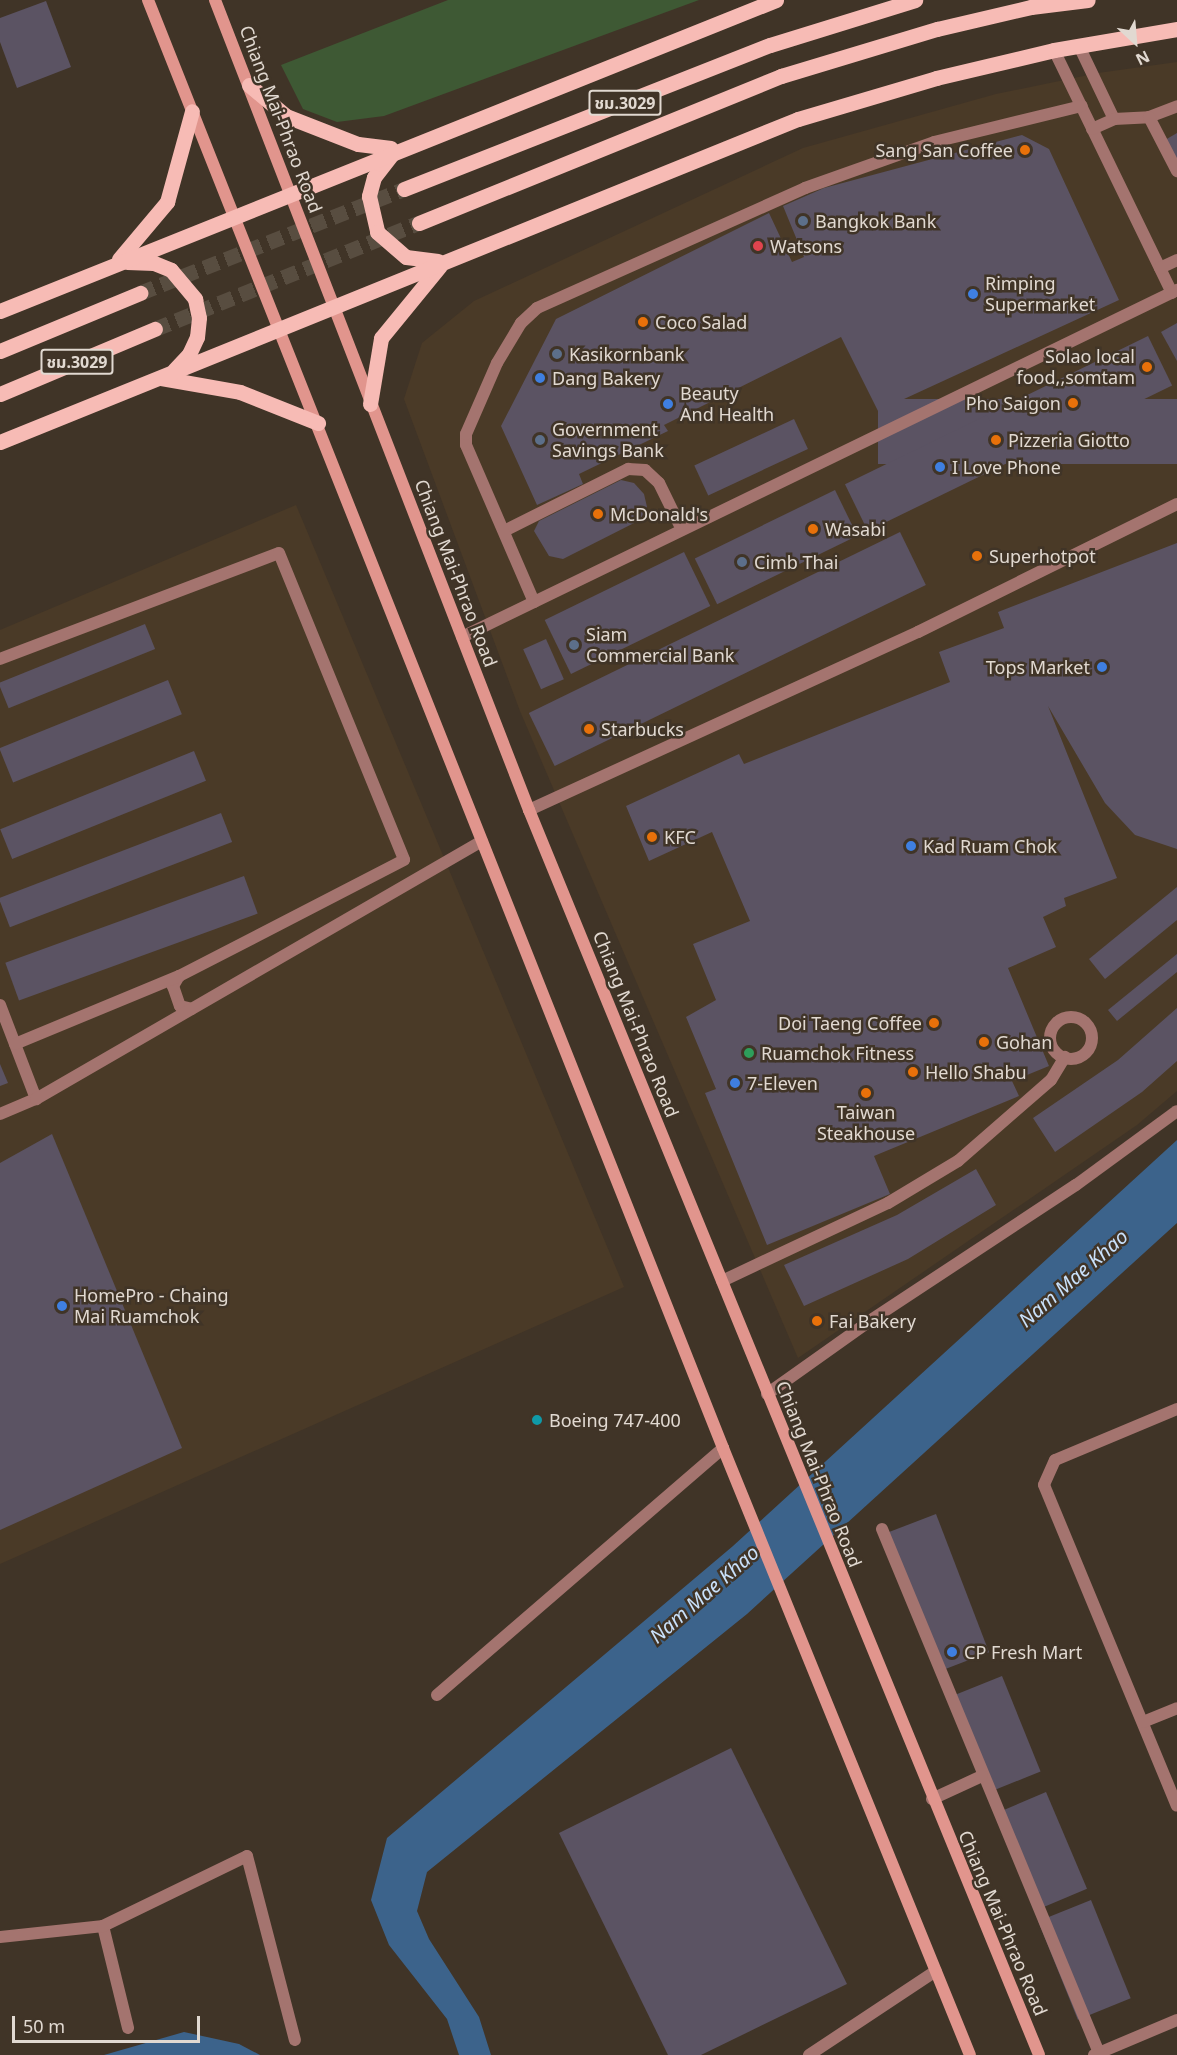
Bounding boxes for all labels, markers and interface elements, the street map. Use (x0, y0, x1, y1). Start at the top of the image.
north arrow (1105, 12, 1165, 72)
street label: Chiang Mai-Phrao Road (235, 22, 327, 216)
text: N (1132, 45, 1154, 71)
road number: ชม.3029 (588, 90, 662, 116)
place label: Sang San Coffee (875, 139, 1013, 161)
marker: Sang San Coffee (1018, 143, 1032, 157)
place label: Bangkok Bank (815, 210, 936, 232)
marker: Bangkok Bank (796, 214, 810, 228)
place label: Watsons (770, 235, 842, 257)
marker: Watsons (751, 239, 765, 253)
place label: Rimping Supermarket (985, 273, 1095, 316)
marker: Rimping Supermarket (966, 287, 980, 301)
place label: Coco Salad (655, 311, 747, 333)
marker: Coco Salad (636, 315, 650, 329)
place label: Kasikornbank (569, 343, 684, 365)
place label: Solao local food,,somtam (1017, 346, 1135, 388)
marker: Kasikornbank (550, 347, 564, 361)
road number: ชม.3029 (40, 349, 115, 375)
marker: Solao local food,,somtam (1140, 360, 1154, 374)
place label: Dang Bakery (552, 367, 660, 389)
marker: Dang Bakery (533, 371, 547, 385)
place label: Beauty And Health (680, 383, 774, 426)
place label: Pho Saigon (966, 392, 1061, 414)
marker: Pho Saigon (1066, 396, 1080, 410)
marker: Beauty And Health (661, 397, 675, 411)
place label: Government Savings Bank (552, 419, 664, 462)
place label: Pizzeria Giotto (1008, 429, 1130, 451)
marker: Government Savings Bank (533, 433, 547, 447)
marker: Pizzeria Giotto (989, 433, 1003, 447)
place label: I Love Phone (952, 456, 1061, 478)
marker: I Love Phone (933, 460, 947, 474)
street label: Chiang Mai-Phrao Road (410, 476, 502, 670)
place label: McDonald's (610, 503, 708, 525)
marker: McDonald's (591, 507, 605, 521)
place label: Wasabi (825, 518, 886, 540)
marker: Wasabi (806, 522, 820, 536)
place label: Superhotpot (989, 545, 1096, 567)
marker: Superhotpot (970, 549, 984, 563)
place label: Cimb Thai (754, 551, 838, 573)
marker: Cimb Thai (735, 555, 749, 569)
place label: Siam Commercial Bank (586, 624, 734, 666)
marker: Siam Commercial Bank (567, 638, 581, 652)
place label: Tops Market (986, 656, 1090, 678)
marker: Tops Market (1095, 660, 1109, 674)
place label: Starbucks (601, 718, 684, 740)
marker: Starbucks (582, 722, 596, 736)
place label: KFC (664, 826, 696, 848)
marker: KFC (645, 830, 659, 844)
place label: Kad Ruam Chok (923, 835, 1057, 857)
marker: Kad Ruam Chok (904, 839, 918, 853)
street label: Chiang Mai-Phrao Road (589, 928, 683, 1120)
place label: Doi Taeng Coffee (778, 1012, 922, 1034)
marker: Doi Taeng Coffee (927, 1016, 941, 1030)
place label: Gohan (996, 1031, 1052, 1053)
marker: Gohan (977, 1035, 991, 1049)
place label: Ruamchok Fitness (761, 1042, 914, 1064)
marker: Ruamchok Fitness (742, 1046, 756, 1060)
place label: Hello Shabu (925, 1061, 1027, 1083)
marker: Hello Shabu (906, 1065, 920, 1079)
place label: 7-Eleven (747, 1072, 818, 1094)
marker: 7-Eleven (728, 1076, 742, 1090)
marker: Taiwan Steakhouse (859, 1086, 873, 1100)
place label: Taiwan Steakhouse (817, 1102, 915, 1144)
water label: Nam Mae Khao (1013, 1224, 1133, 1332)
place label: HomePro - Chaing Mai Ruamchok (74, 1285, 229, 1328)
marker: HomePro - Chaing Mai Ruamchok (55, 1299, 69, 1313)
place label: Fai Bakery (829, 1310, 916, 1332)
marker: Fai Bakery (810, 1314, 824, 1328)
street label: Chiang Mai-Phrao Road (772, 1378, 866, 1570)
place label: Boeing 747-400 (549, 1409, 681, 1431)
marker: Boeing 747-400 (530, 1413, 544, 1427)
water label: Nam Mae Khao (644, 1540, 764, 1648)
place label: CP Fresh Mart (964, 1641, 1082, 1663)
marker: CP Fresh Mart (945, 1645, 959, 1659)
street label: Chiang Mai-Phrao Road (954, 1827, 1052, 2019)
scale bar (15, 2004, 202, 2042)
text: 50 m (23, 2014, 65, 2038)

